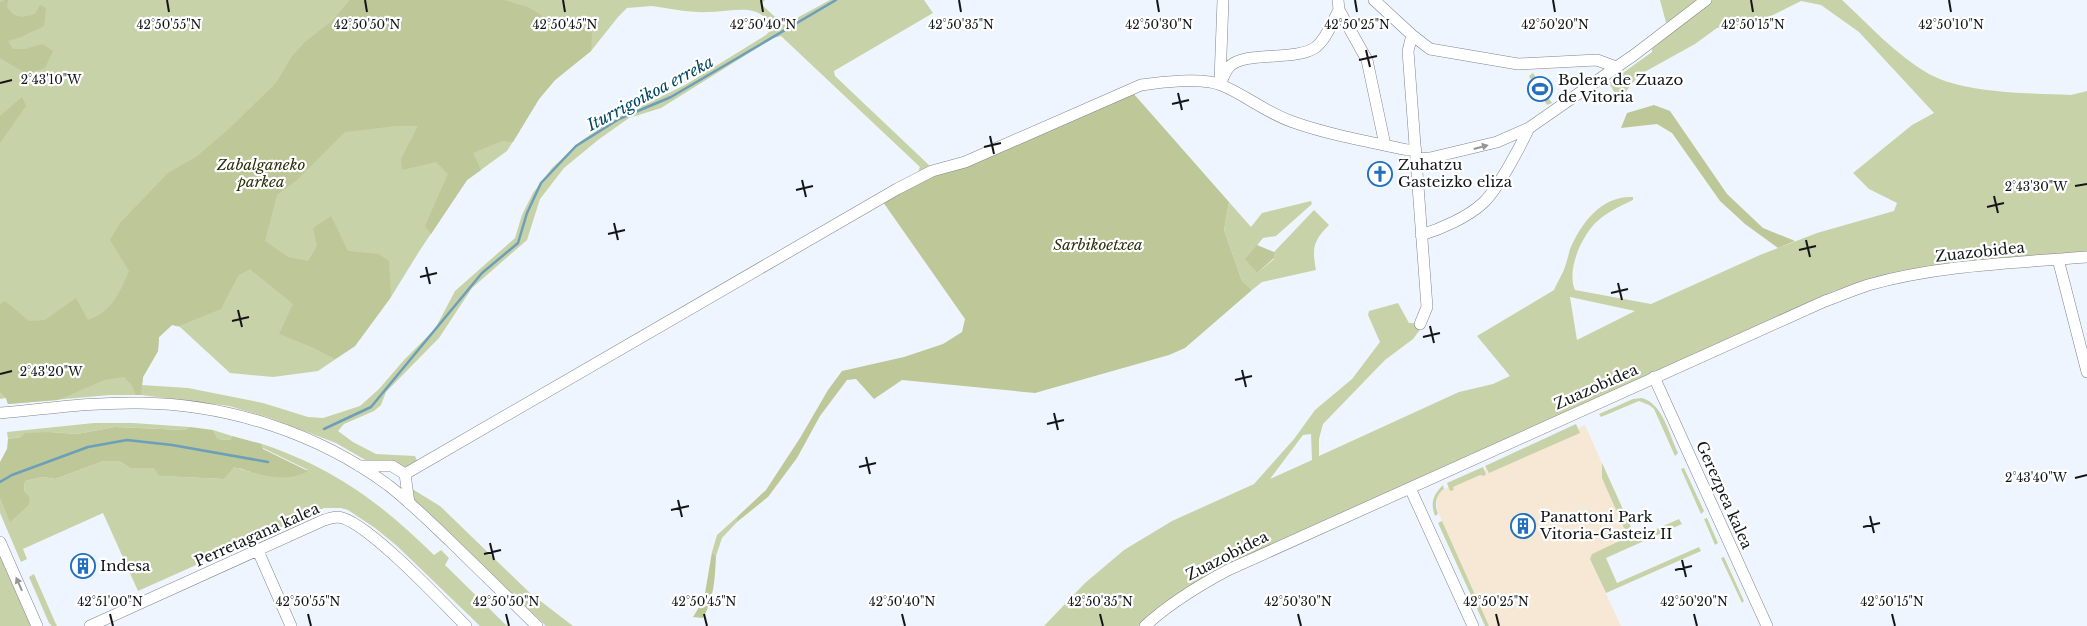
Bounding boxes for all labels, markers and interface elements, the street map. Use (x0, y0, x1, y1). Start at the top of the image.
text: 42°50'55"N (137, 17, 202, 32)
text: 42°50'50"N (334, 17, 400, 32)
text: 42°50'45"N (533, 17, 598, 32)
text: 42°50'40"N (730, 17, 796, 32)
text: 42°50'35"N (928, 17, 994, 32)
text: 42°50'30"N (1125, 17, 1193, 32)
text: 42°50'25"N (1324, 17, 1390, 32)
text: 42°50'20"N (1521, 17, 1589, 32)
text: 42°50'15"N (1721, 17, 1785, 32)
text: 42°50'10"N (1918, 17, 1984, 32)
water label: Iturrigoikoa erreka (582, 51, 717, 135)
place label: Bolera de Zuazo de Vitoria (1558, 70, 1684, 106)
text: 2°43'10"W (21, 72, 82, 87)
sports icon: Bolera de Zuazo de Vitoria (1527, 76, 1553, 102)
one-way arrow (1474, 142, 1489, 150)
park label: Zabalganeko parkea (216, 155, 305, 191)
place label: Zuhatzu Gasteizko eliza (1398, 155, 1513, 191)
church icon: Zuhatzu Gasteizko eliza (1367, 161, 1393, 187)
text: 2°43'30"W (2005, 179, 2068, 194)
park label: Sarbikoetxea (1053, 235, 1143, 254)
street label: Zuazobidea (1934, 237, 2026, 266)
street label: Zuazobidea (1551, 359, 1641, 414)
text: 2°43'20"W (20, 364, 83, 379)
street label: Gerezpea kalea (1692, 438, 1757, 552)
text: 2°43'40"W (2005, 470, 2068, 485)
street label: Perretagana kalea (191, 498, 323, 571)
place label: Panattoni Park Vitoria-Gasteiz II (1539, 507, 1672, 543)
building icon: Panattoni Park Vitoria-Gasteiz II (1510, 513, 1536, 539)
street label: Zuazobidea (1182, 526, 1272, 584)
building icon: Indesa (70, 553, 96, 579)
place label: Indesa (100, 556, 151, 575)
one-way arrow (14, 577, 22, 591)
text: 42°51'00"N (77, 594, 143, 609)
text: 42°50'55"N (276, 594, 341, 609)
text: 42°50'50"N (473, 594, 539, 609)
text: 42°50'45"N (672, 594, 737, 609)
text: 42°50'40"N (869, 594, 935, 609)
text: 42°50'35"N (1067, 594, 1133, 609)
text: 42°50'30"N (1264, 594, 1332, 609)
text: 42°50'25"N (1463, 594, 1529, 609)
text: 42°50'20"N (1660, 594, 1728, 609)
text: 42°50'15"N (1860, 594, 1924, 609)

